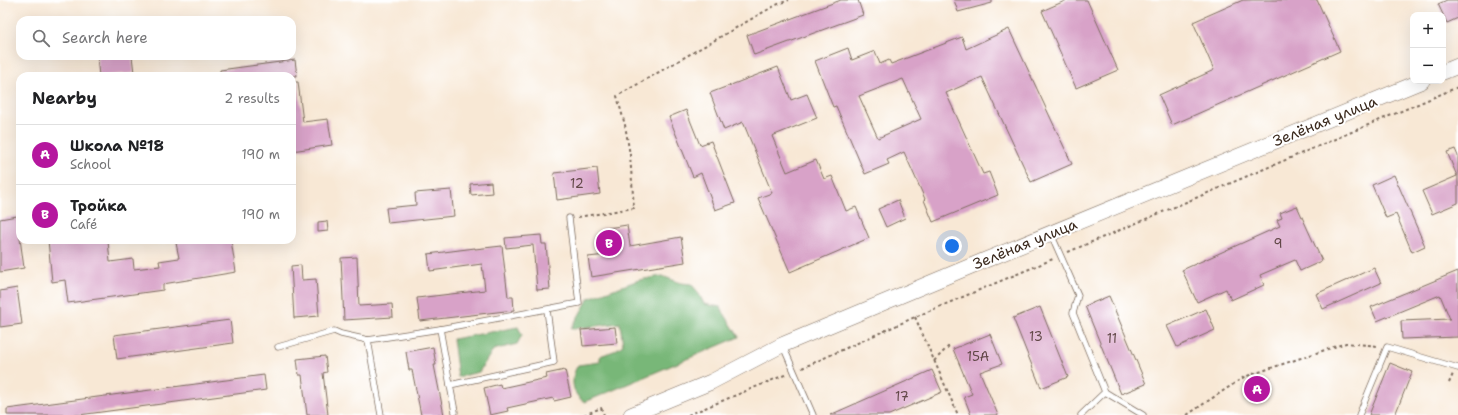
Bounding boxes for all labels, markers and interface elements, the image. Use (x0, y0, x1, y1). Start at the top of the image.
map controls (1410, 12, 1446, 84)
button: + (1410, 12, 1446, 48)
search box (16, 16, 296, 60)
icon: search (30, 27, 52, 49)
text: Search here (62, 28, 148, 48)
button: − (1410, 48, 1446, 84)
text: Nearby (32, 87, 97, 109)
text: 2 results (224, 90, 280, 107)
street label: Зелёная улица (1270, 91, 1381, 151)
text: Школа №18 (70, 136, 164, 156)
text: A (40, 146, 50, 163)
text: 190 m (241, 146, 280, 163)
text: School (70, 156, 111, 173)
house number: 12 (570, 175, 584, 192)
text: Тройка (70, 196, 127, 216)
text: B (41, 206, 49, 223)
text: 190 m (241, 206, 280, 223)
street label: Зелёная улица (970, 214, 1081, 274)
text: Café (70, 216, 97, 233)
pin: B (596, 228, 622, 258)
house number: 9 (1273, 235, 1283, 252)
your location (942, 236, 962, 256)
house number: 13 (1029, 328, 1043, 345)
house number: 11 (1107, 330, 1117, 347)
house number: 15А (967, 348, 989, 365)
pin: A (1244, 374, 1270, 404)
house number: 17 (895, 388, 909, 405)

